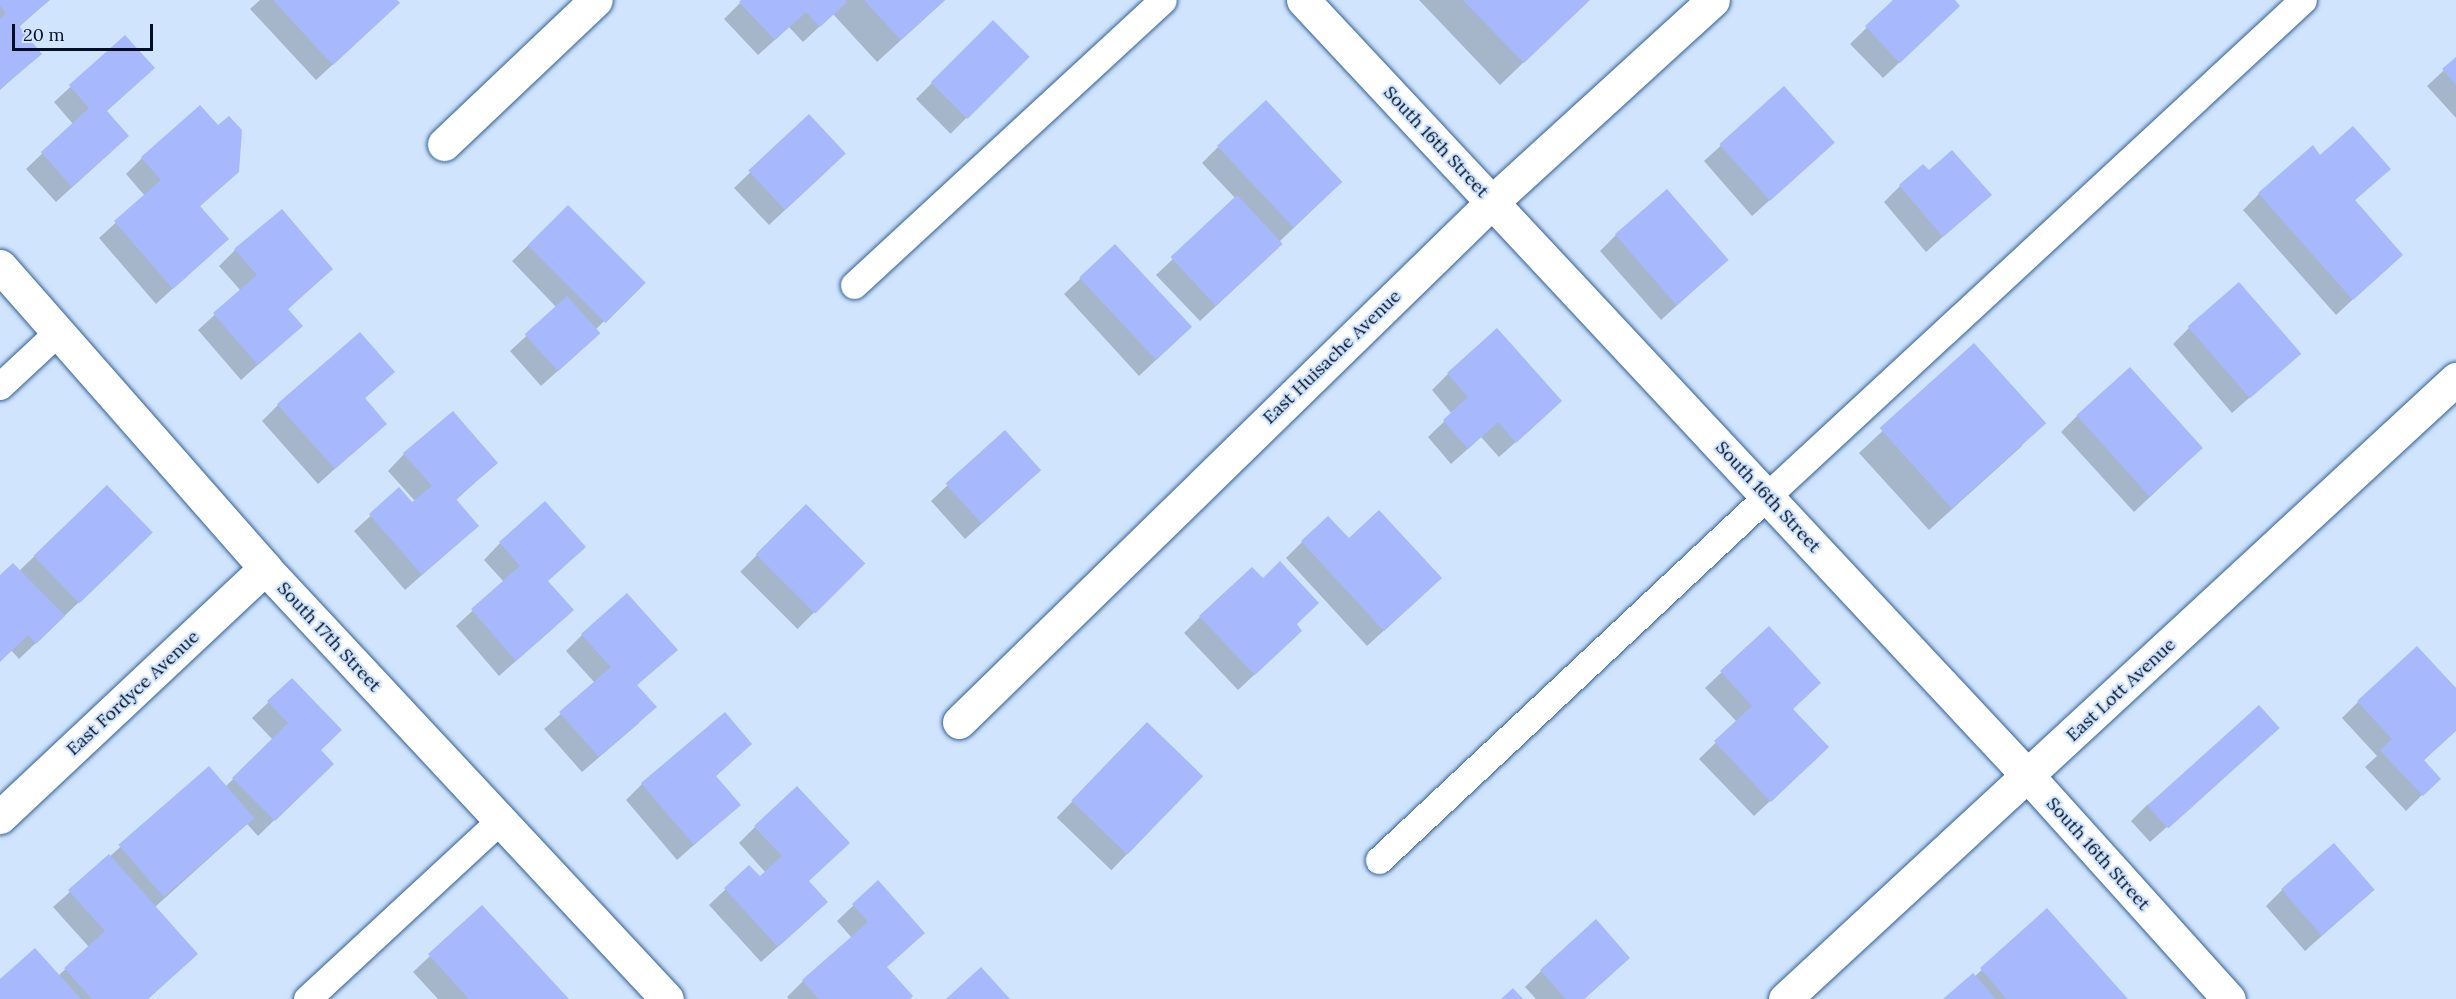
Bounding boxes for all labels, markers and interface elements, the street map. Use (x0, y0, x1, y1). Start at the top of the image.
scale bar (15, 12, 156, 50)
text: 20 m (23, 23, 65, 46)
street label: South 16th Street (1379, 82, 1493, 202)
street label: East Huisache Avenue (1258, 285, 1406, 429)
street label: South 16th Street (1711, 437, 1825, 557)
street label: South 17th Street (273, 578, 385, 696)
street label: East Fordyce Avenue (62, 626, 204, 760)
street label: East Lott Avenue (2062, 634, 2180, 746)
street label: South 16th Street (2042, 793, 2154, 915)

